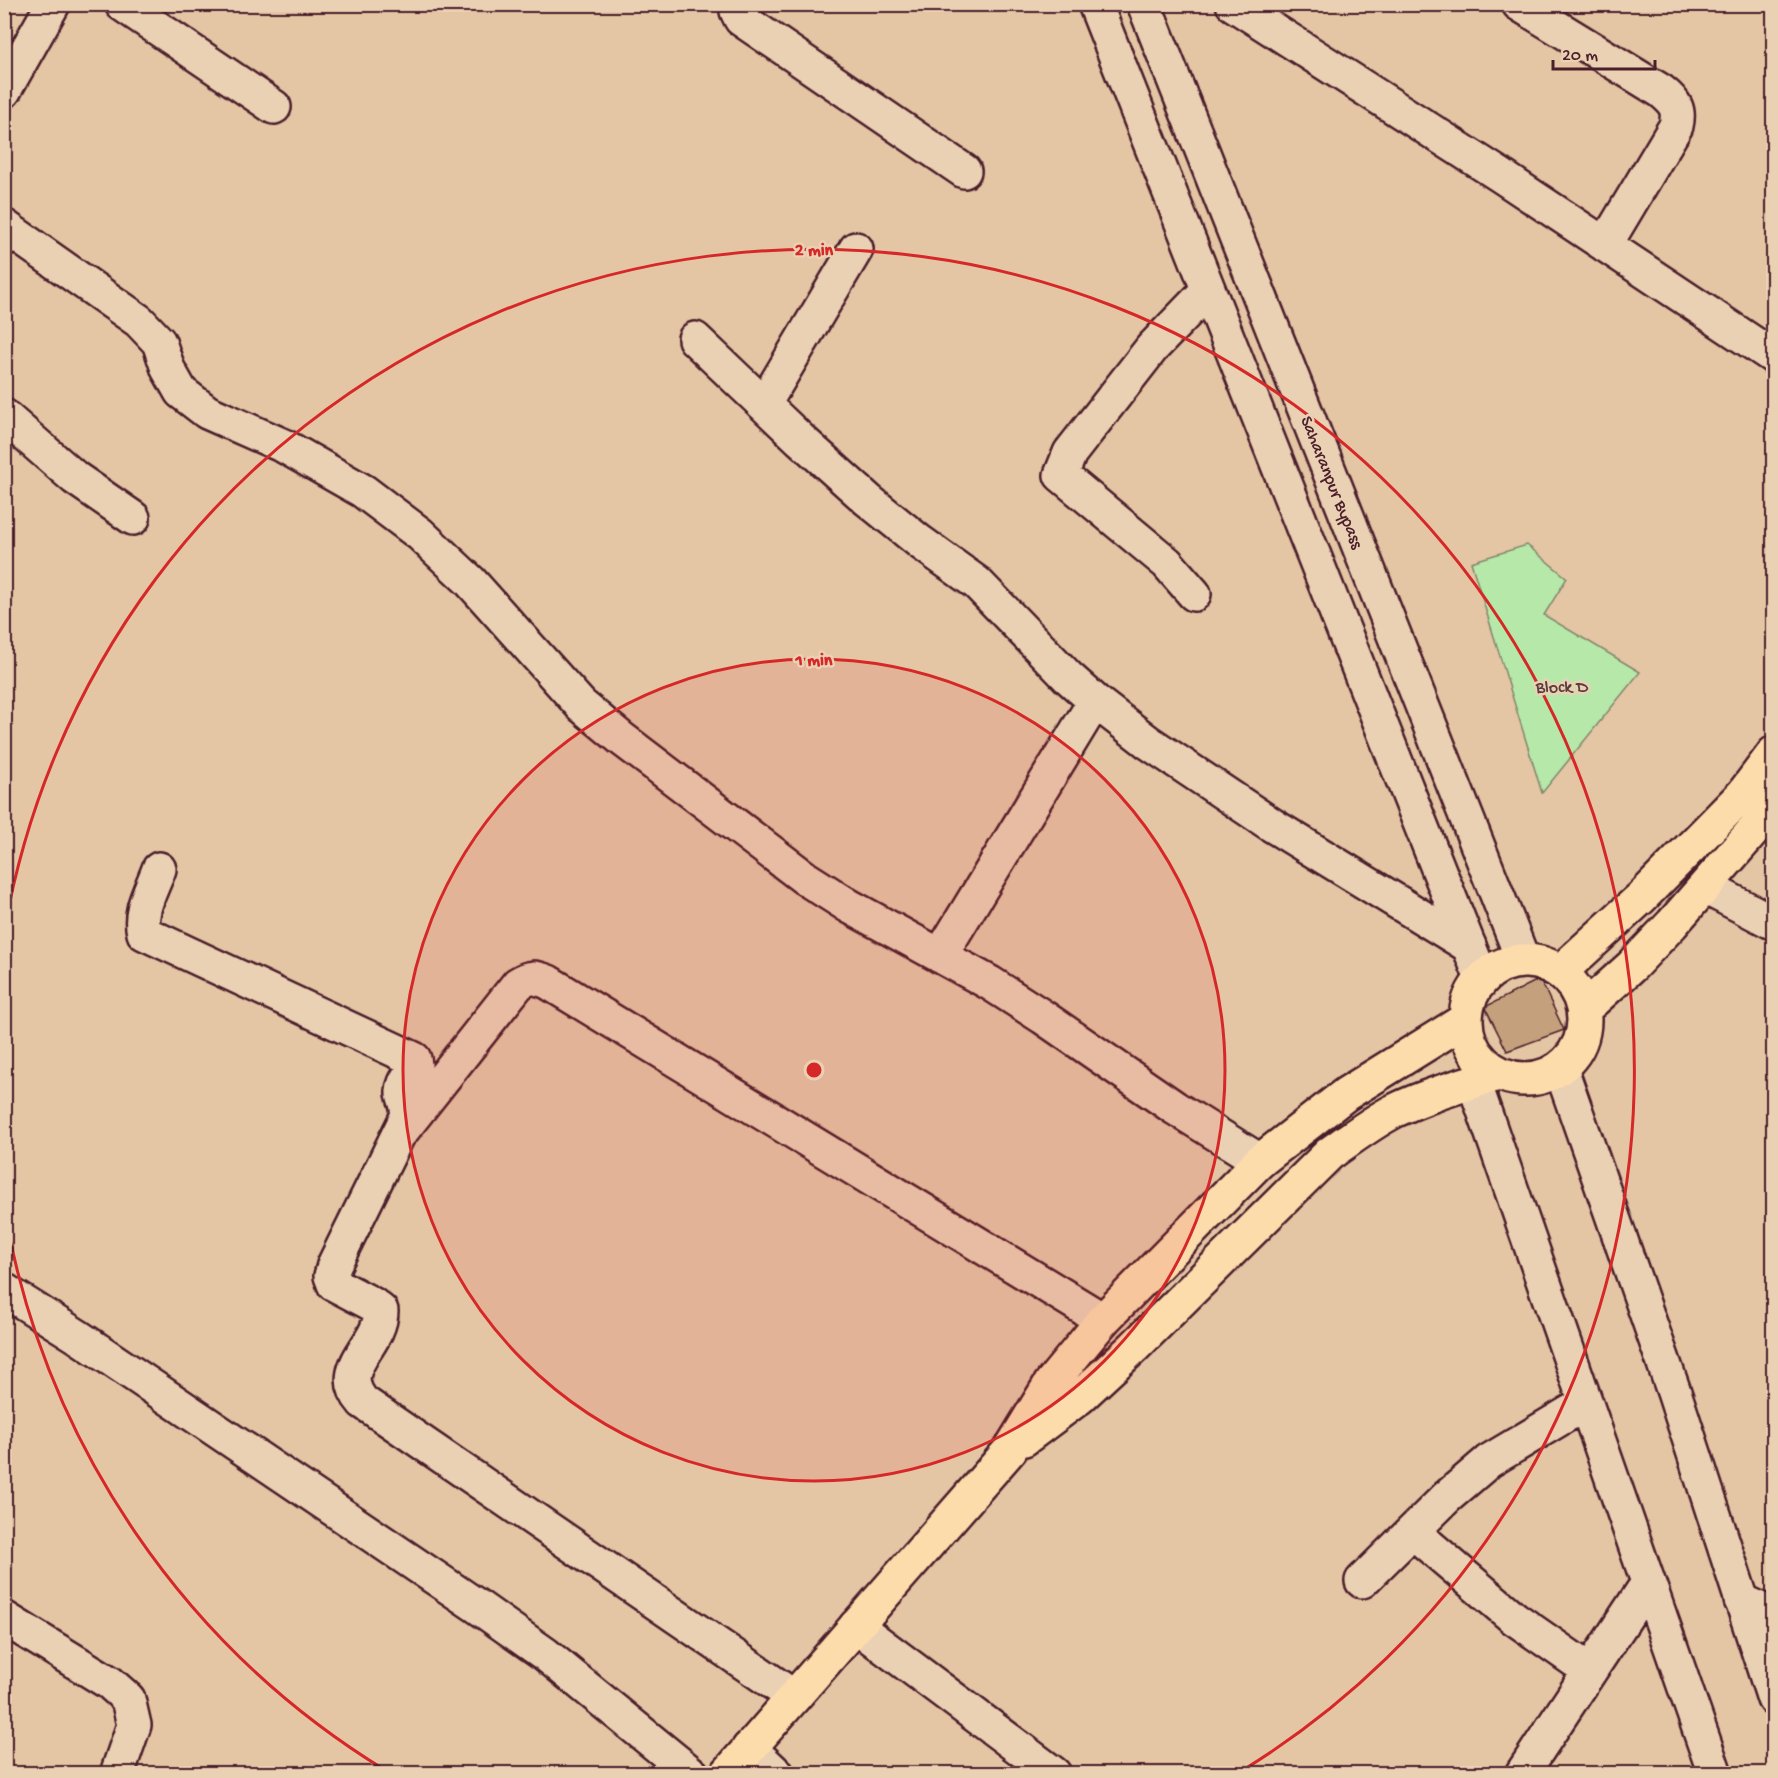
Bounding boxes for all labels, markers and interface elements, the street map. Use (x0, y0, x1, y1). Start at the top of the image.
scale bar (1553, 33, 1655, 71)
text: 20 m (1562, 46, 1598, 67)
text: 2 min (795, 241, 834, 262)
street label: Saharanpur Bypass (1295, 414, 1367, 554)
text: 1 min (795, 651, 833, 672)
park label: Block D (1535, 678, 1589, 699)
centre of rings (804, 1060, 824, 1080)

